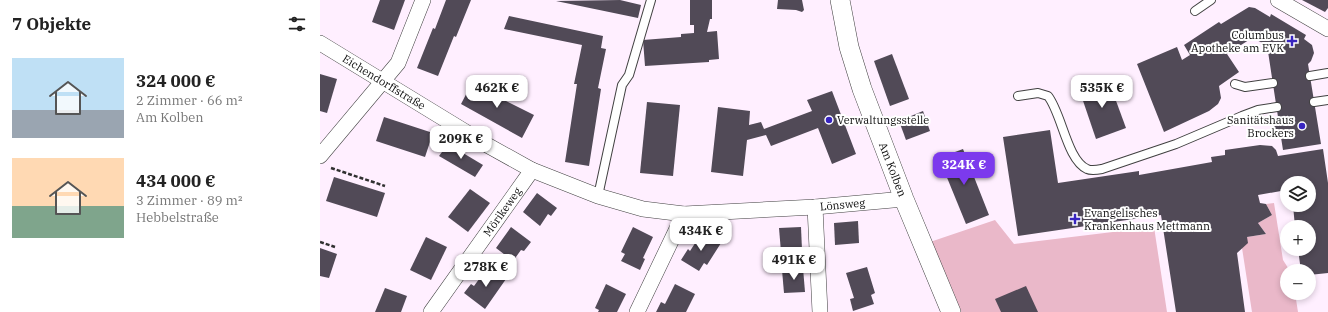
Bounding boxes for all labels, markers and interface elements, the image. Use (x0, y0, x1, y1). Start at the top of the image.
text: 7 Objekte (12, 13, 91, 35)
icon: filters (286, 13, 308, 35)
place label: Columbus Apotheke am EVK (1191, 28, 1284, 55)
marker: Columbus Apotheke am EVK (1287, 36, 1297, 46)
street label: Eichendorffstraße (340, 51, 428, 113)
text: 324 000 € (136, 70, 216, 92)
icon: home (44, 74, 92, 122)
pin: 462K € (464, 75, 530, 109)
pin: 535K € (1069, 75, 1135, 109)
text: 462K € (475, 79, 519, 96)
text: 535K € (1080, 79, 1124, 96)
text: 2 Zimmer · 66 m² (136, 92, 242, 109)
text: Am Kolben (136, 109, 204, 126)
place label: Verwaltungsstelle (837, 113, 929, 127)
place label: Sanitätshaus Brockers (1227, 113, 1294, 140)
marker: Verwaltungsstelle (824, 115, 834, 125)
marker: Sanitätshaus Brockers (1297, 121, 1307, 131)
pin: 209K € (428, 126, 494, 160)
text: 209K € (439, 130, 483, 147)
street label: Am Kolben (876, 140, 909, 199)
pin: 324K € (931, 152, 997, 186)
text: 324K € (942, 156, 986, 173)
text: 434 000 € (136, 170, 216, 192)
icon: home (44, 174, 92, 222)
map controls (1280, 176, 1316, 300)
button: layers (1280, 176, 1316, 212)
street label: Mörikeweg (480, 185, 524, 239)
text: 3 Zimmer · 89 m² (136, 192, 242, 209)
street label: Lönsweg (819, 196, 866, 214)
place label: Evangelisches Krankenhaus Mettmann (1084, 206, 1210, 233)
text: Hebbelstraße (136, 209, 219, 226)
marker: Evangelisches Krankenhaus Mettmann (1069, 213, 1081, 225)
pin: 434K € (668, 218, 734, 252)
button: + (1280, 220, 1316, 256)
text: 434K € (679, 222, 723, 239)
pin: 491K € (761, 247, 827, 281)
text: 491K € (772, 251, 816, 268)
pin: 278K € (453, 254, 519, 288)
text: 278K € (464, 258, 508, 275)
button: − (1280, 264, 1316, 300)

